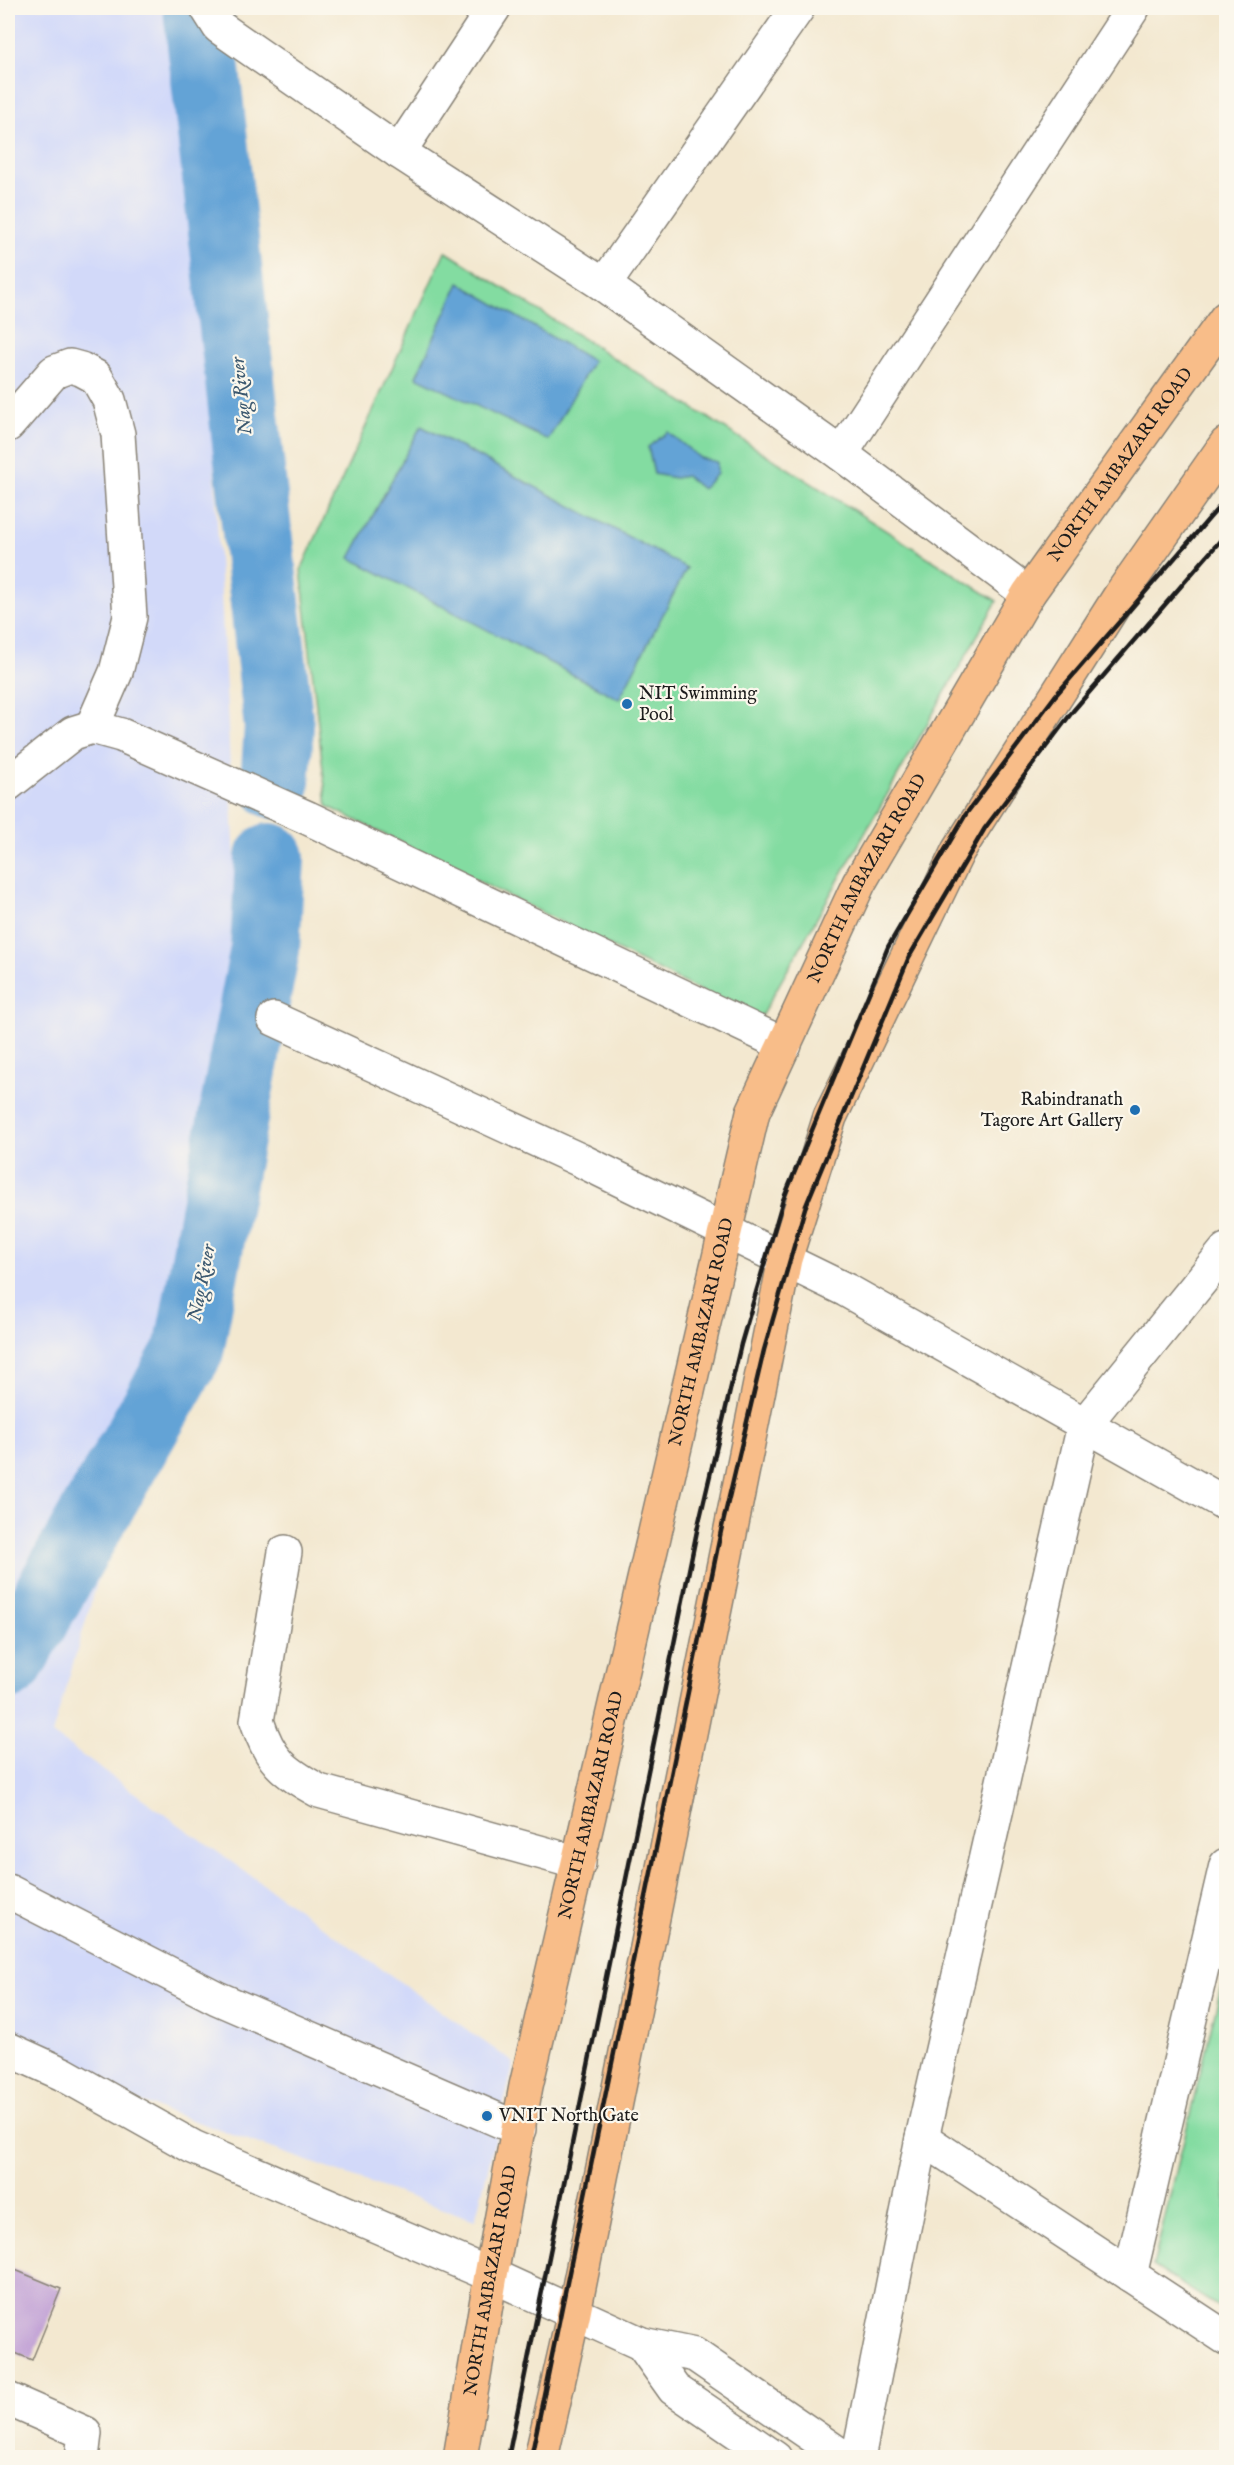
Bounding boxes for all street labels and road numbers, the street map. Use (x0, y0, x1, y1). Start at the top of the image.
street label: NORTH AMBAZARI ROAD (1043, 363, 1198, 567)
street label: NORTH AMBAZARI ROAD (803, 770, 932, 987)
street label: NORTH AMBAZARI ROAD (664, 1216, 739, 1448)
street label: NORTH AMBAZARI ROAD (554, 1689, 629, 1922)
street label: NORTH AMBAZARI ROAD (459, 2163, 523, 2398)

